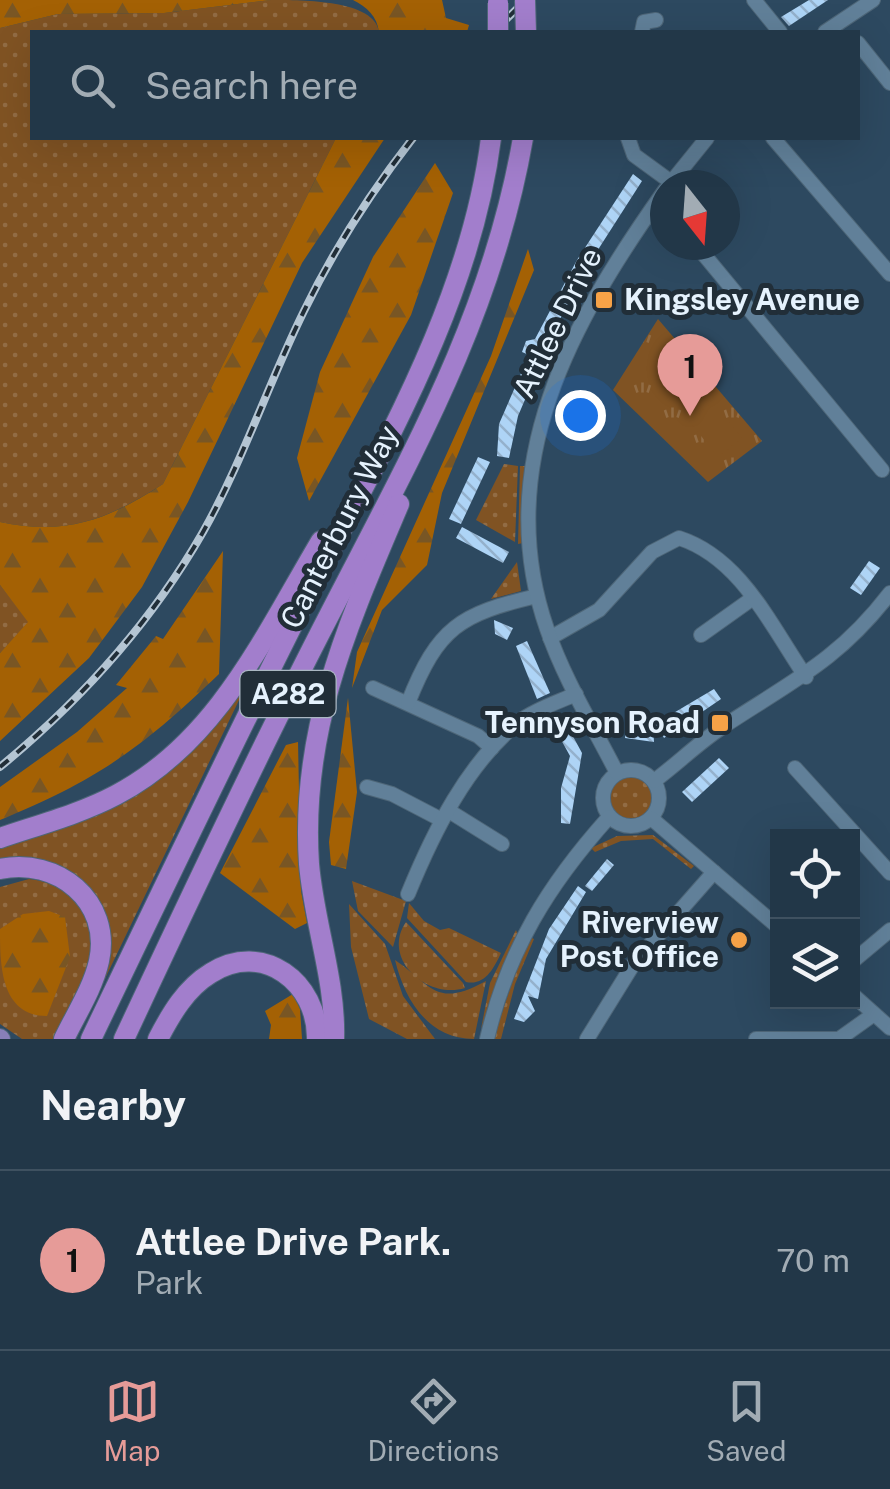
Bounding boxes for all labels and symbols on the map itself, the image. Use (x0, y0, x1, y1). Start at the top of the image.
north arrow (650, 170, 740, 260)
street label: Attlee Drive (505, 242, 609, 404)
place label: Kingsley Avenue (624, 281, 860, 317)
marker: Kingsley Avenue (593, 289, 615, 311)
pin: 1 (658, 334, 722, 416)
your location (555, 390, 606, 441)
street label: Canterbury Way (272, 419, 406, 634)
road number: A282 (240, 671, 336, 717)
place label: Tennyson Road (485, 704, 700, 740)
marker: Tennyson Road (709, 712, 731, 734)
place label: Riverview Post Office (560, 904, 719, 974)
marker: Riverview Post Office (728, 929, 750, 951)

